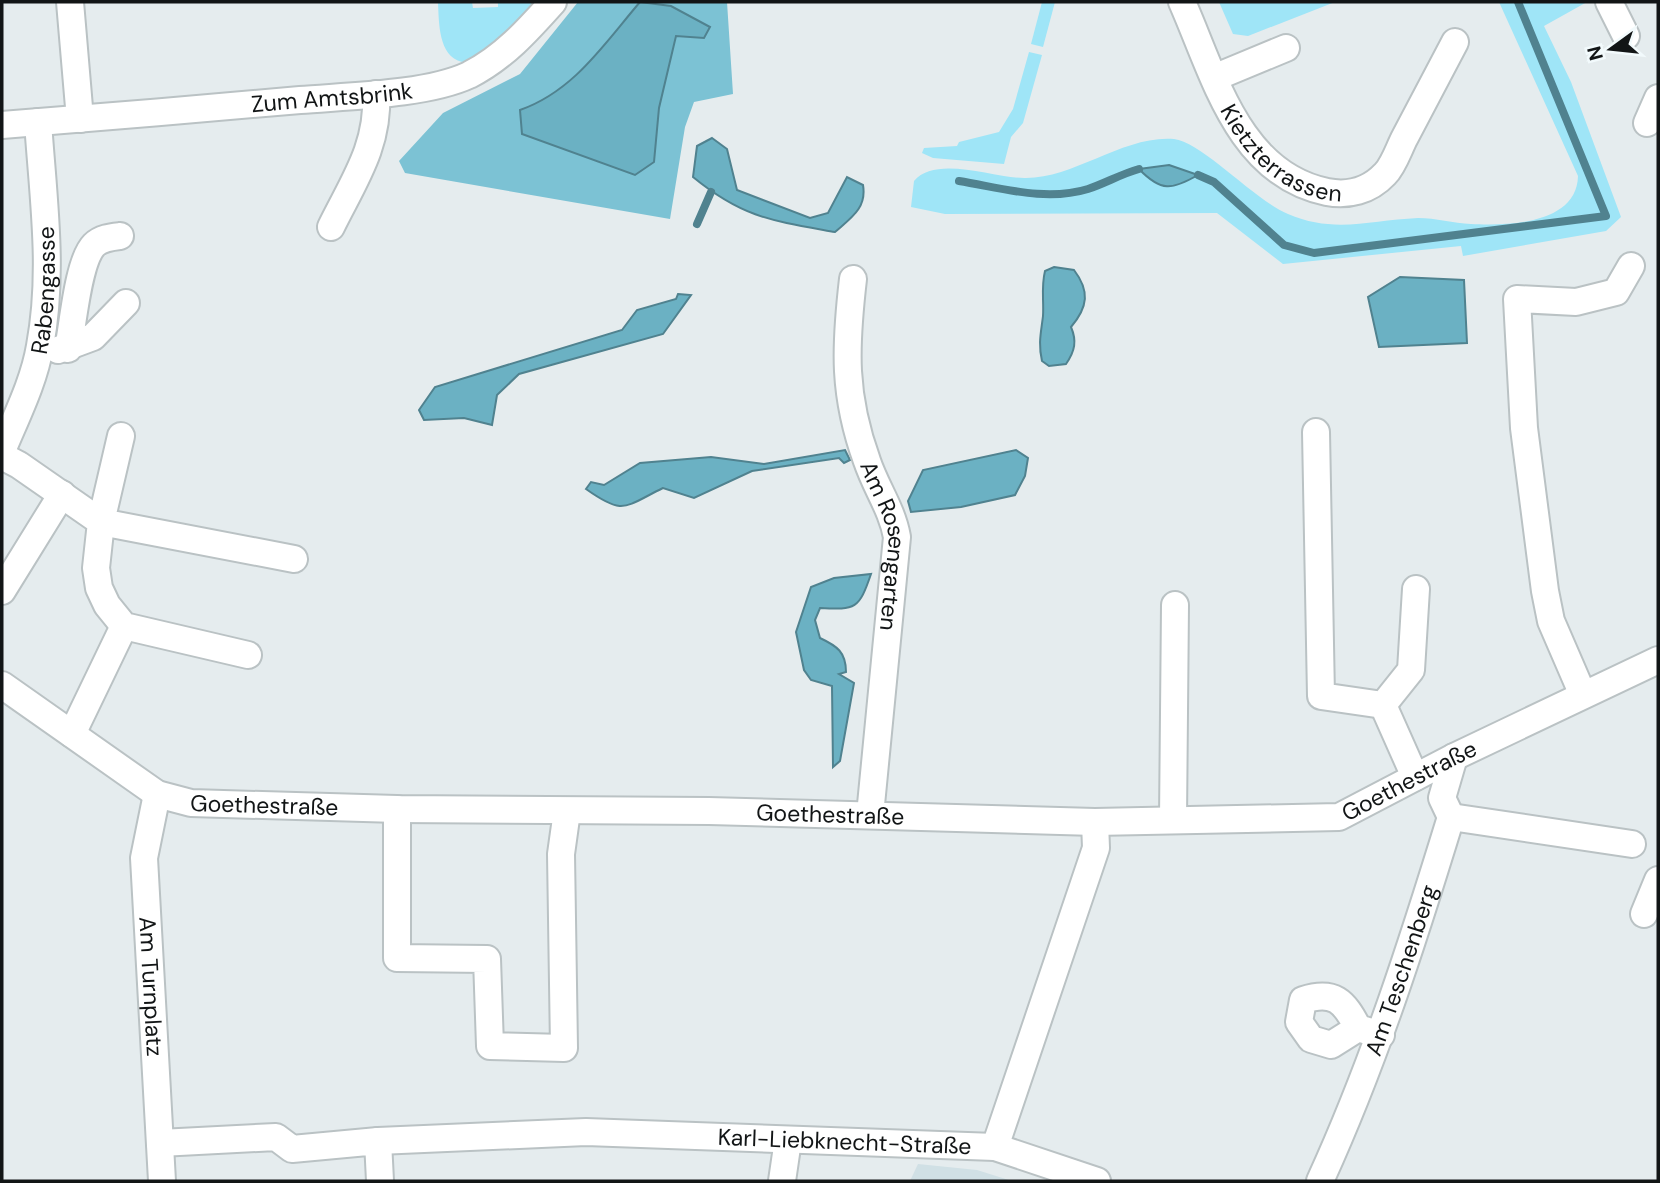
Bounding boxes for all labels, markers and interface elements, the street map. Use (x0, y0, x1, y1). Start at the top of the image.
north arrow (1576, 14, 1646, 84)
text: N (1581, 43, 1609, 63)
street label: Zum Amtsbrink (250, 75, 415, 119)
street label: Kietzterrassen (1214, 99, 1343, 209)
street label: Rabengasse (24, 226, 62, 356)
street label: Am Rosengarten (853, 456, 912, 632)
street label: Goethestraße (1336, 733, 1482, 828)
street label: Goethestraße (190, 788, 339, 822)
street label: Goethestraße (756, 797, 905, 832)
street label: Am Teschenberg (1358, 881, 1444, 1060)
street label: Am Turnplatz (132, 916, 170, 1057)
street label: Karl-Liebknecht-Straße (717, 1122, 972, 1161)

